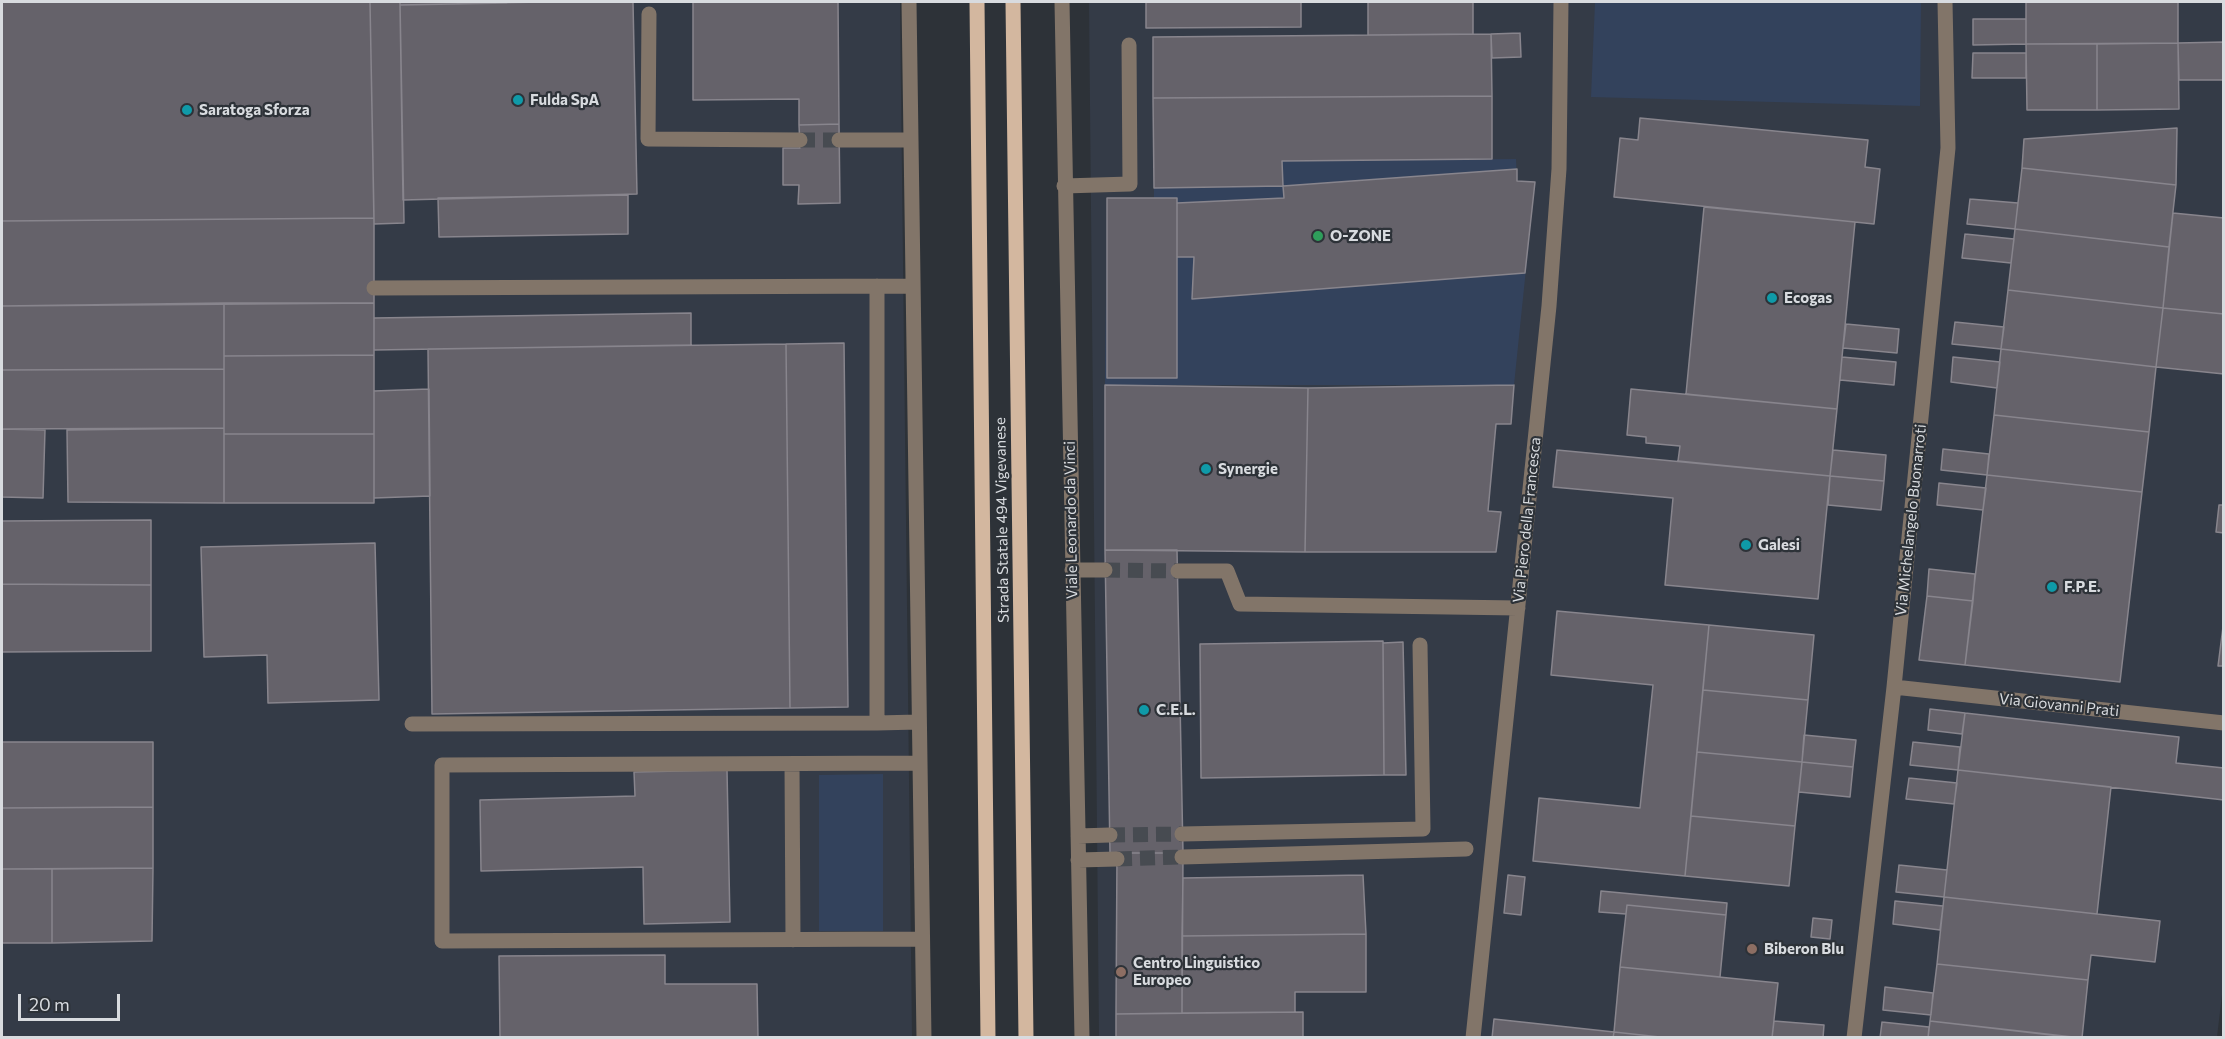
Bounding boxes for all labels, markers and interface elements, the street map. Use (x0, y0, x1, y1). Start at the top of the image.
place label: Fulda SpA (530, 91, 599, 109)
marker: Fulda SpA (511, 93, 525, 107)
place label: Saratoga Sforza (199, 101, 310, 119)
marker: Saratoga Sforza (180, 103, 194, 117)
place label: O-ZONE (1330, 227, 1391, 245)
marker: O-ZONE (1311, 229, 1325, 243)
place label: Ecogas (1784, 289, 1832, 307)
marker: Ecogas (1765, 291, 1779, 305)
street label: Strada Statale 494 Vigevanese (991, 417, 1013, 623)
street label: Via Michelangelo Buonarroti (1892, 423, 1930, 617)
street label: Via Piero della Francesca (1509, 436, 1545, 604)
street label: Viale Leonardo da Vinci (1061, 441, 1081, 599)
place label: Synergie (1218, 460, 1278, 478)
marker: Synergie (1199, 462, 1213, 476)
place label: Galesi (1758, 536, 1800, 554)
marker: Galesi (1739, 538, 1753, 552)
place label: F.P.E. (2064, 578, 2101, 596)
marker: F.P.E. (2045, 580, 2059, 594)
street label: Via Giovanni Prati (1998, 690, 2120, 720)
place label: C.E.L. (1156, 701, 1196, 719)
marker: C.E.L. (1137, 703, 1151, 717)
place label: Biberon Blu (1764, 940, 1844, 958)
marker: Biberon Blu (1745, 942, 1759, 956)
place label: Centro Linguistico Europeo (1133, 954, 1260, 989)
marker: Centro Linguistico Europeo (1114, 965, 1128, 979)
scale bar (21, 982, 123, 1020)
text: 20 m (29, 993, 70, 1015)

